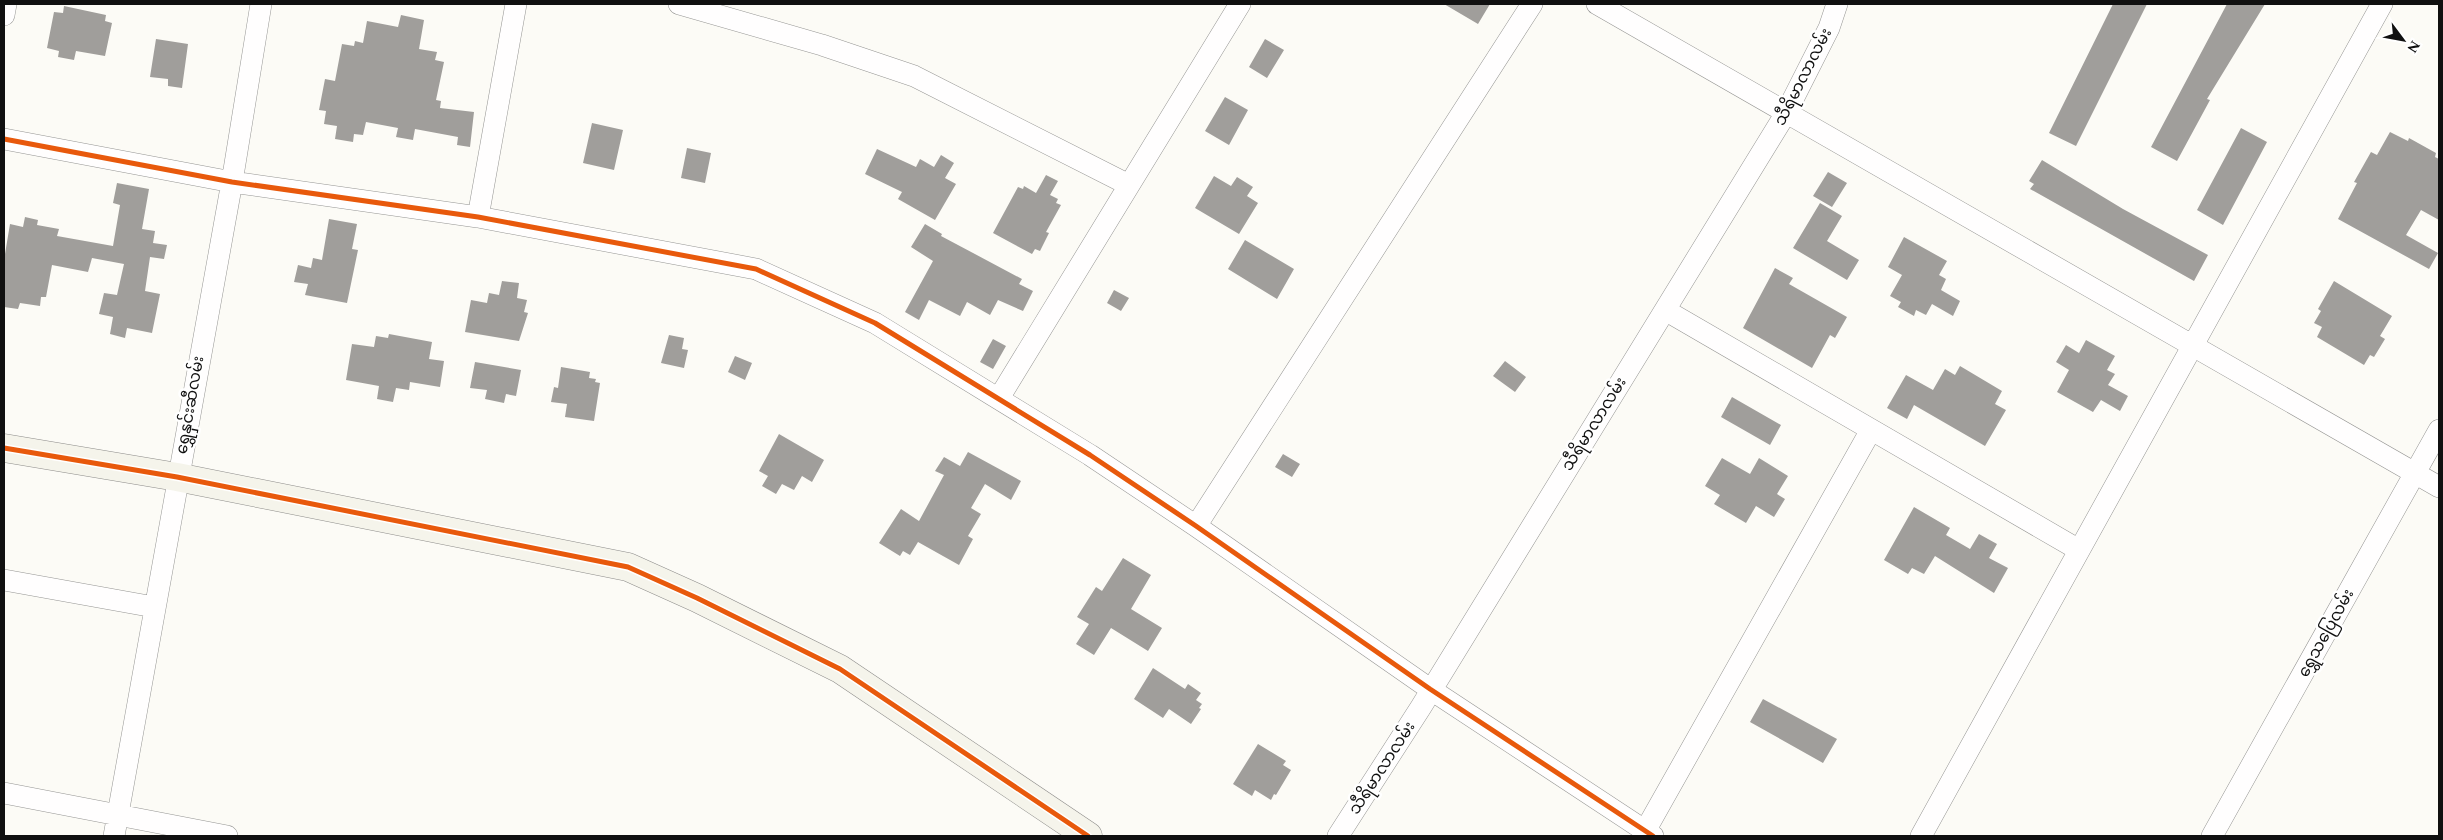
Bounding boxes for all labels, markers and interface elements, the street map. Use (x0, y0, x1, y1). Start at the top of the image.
north arrow (2378, 15, 2428, 65)
street label: သီရိမာလာလမ်း (1768, 24, 1839, 130)
text: N (2402, 36, 2426, 57)
street label: ရွှေနှင်းဆီလမ်း (170, 354, 212, 456)
street label: သီရိမာလာလမ်း (1556, 372, 1633, 476)
street label: ရွှေသပြေလမ်း (2292, 584, 2361, 682)
street label: သီရိမာလာလမ်း (1343, 717, 1422, 820)

